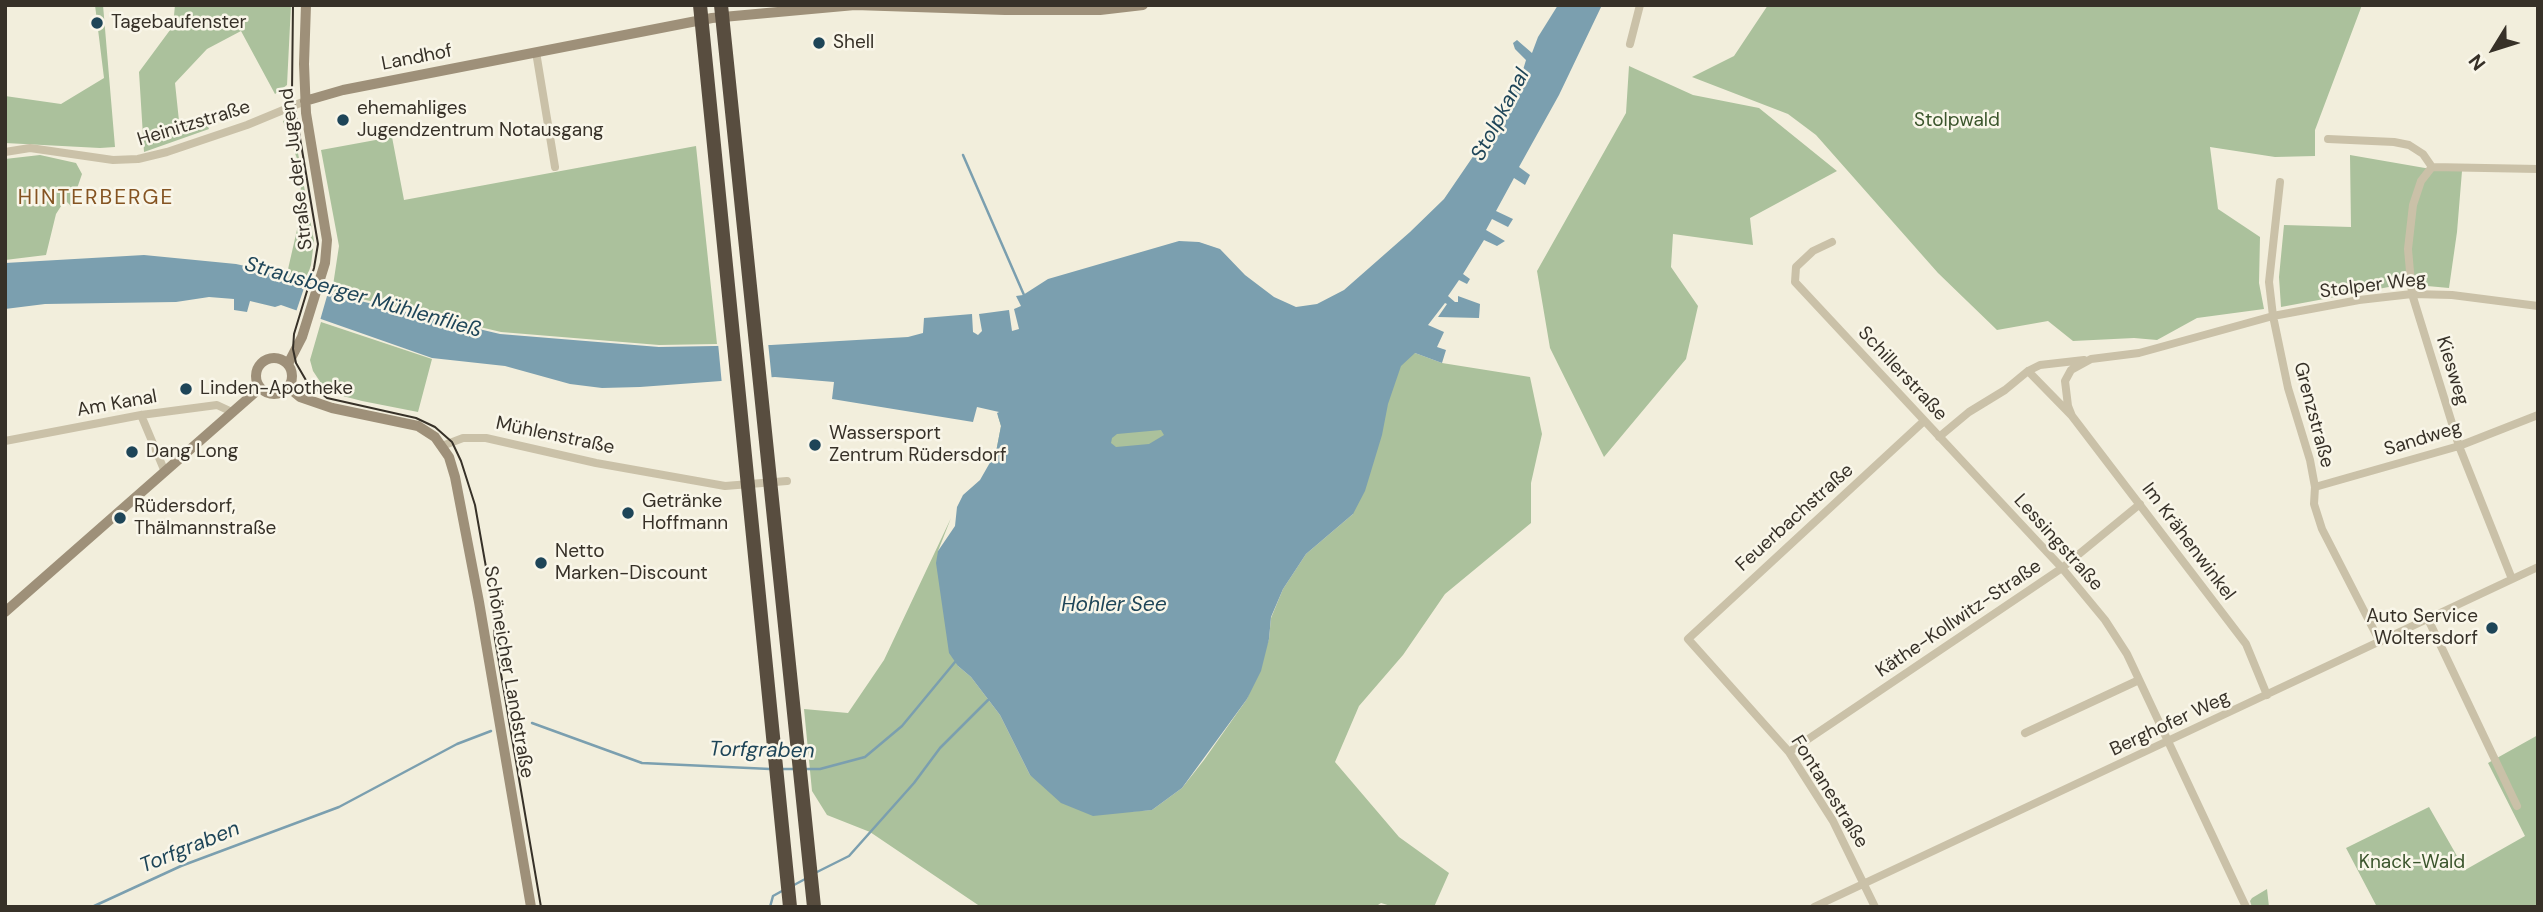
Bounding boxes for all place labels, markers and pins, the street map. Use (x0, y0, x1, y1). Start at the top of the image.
place label: Tagebaufenster (111, 12, 247, 34)
marker: Tagebaufenster (89, 15, 105, 31)
place label: Shell (833, 32, 874, 54)
marker: Shell (811, 35, 827, 51)
place label: ehemahliges Jugendzentrum Notausgang (357, 98, 604, 142)
marker: ehemahliges Jugendzentrum Notausgang (335, 112, 351, 128)
place label: Linden-Apotheke (200, 378, 353, 400)
marker: Linden-Apotheke (178, 381, 194, 397)
place label: Wassersport Zentrum Rüdersdorf (829, 423, 1006, 467)
marker: Wassersport Zentrum Rüdersdorf (807, 437, 823, 453)
place label: Dang Long (146, 441, 238, 463)
marker: Dang Long (124, 444, 140, 460)
place label: Getränke Hoffmann (642, 491, 728, 535)
place label: Rüdersdorf, Thälmannstraße (134, 496, 276, 540)
marker: Getränke Hoffmann (620, 505, 636, 521)
marker: Rüdersdorf, Thälmannstraße (112, 510, 128, 526)
place label: Netto Marken-Discount (555, 541, 708, 585)
marker: Netto Marken-Discount (533, 555, 549, 571)
place label: Auto Service Woltersdorf (2366, 606, 2478, 650)
marker: Auto Service Woltersdorf (2484, 620, 2500, 636)

